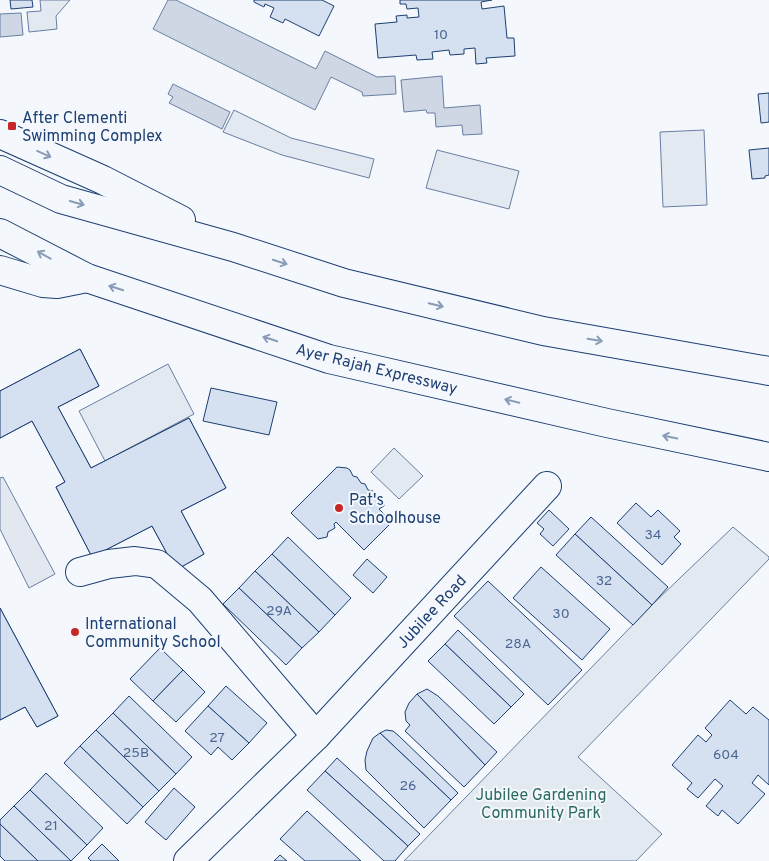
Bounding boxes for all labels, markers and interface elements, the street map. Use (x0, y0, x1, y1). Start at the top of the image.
house number: 10 (434, 27, 448, 44)
place label: After Clementi Swimming Complex (22, 109, 163, 147)
marker: After Clementi Swimming Complex (6, 120, 18, 132)
one-way arrow (36, 149, 51, 159)
one-way arrow (68, 199, 84, 209)
one-way arrow (37, 250, 52, 260)
one-way arrow (271, 258, 287, 267)
one-way arrow (108, 283, 124, 292)
one-way arrow (428, 301, 444, 310)
one-way arrow (262, 334, 278, 344)
one-way arrow (587, 336, 603, 345)
street label: Ayer Rajah Expressway (294, 340, 459, 400)
one-way arrow (504, 396, 520, 405)
one-way arrow (663, 432, 679, 441)
place label: Pat's Schoolhouse (349, 491, 441, 529)
marker: Pat's Schoolhouse (333, 502, 345, 514)
house number: 34 (644, 527, 662, 544)
street label: Jubilee Road (393, 571, 472, 653)
house number: 32 (596, 573, 612, 590)
house number: 29A (266, 603, 292, 620)
house number: 30 (552, 606, 570, 623)
place label: International Community School (85, 615, 221, 653)
marker: International Community School (69, 626, 81, 638)
house number: 28A (505, 636, 531, 653)
house number: 27 (209, 730, 225, 747)
house number: 25B (123, 745, 149, 762)
house number: 604 (713, 747, 739, 764)
house number: 26 (400, 778, 416, 795)
park label: Jubilee Gardening Community Park (476, 786, 606, 824)
house number: 21 (44, 818, 58, 835)

